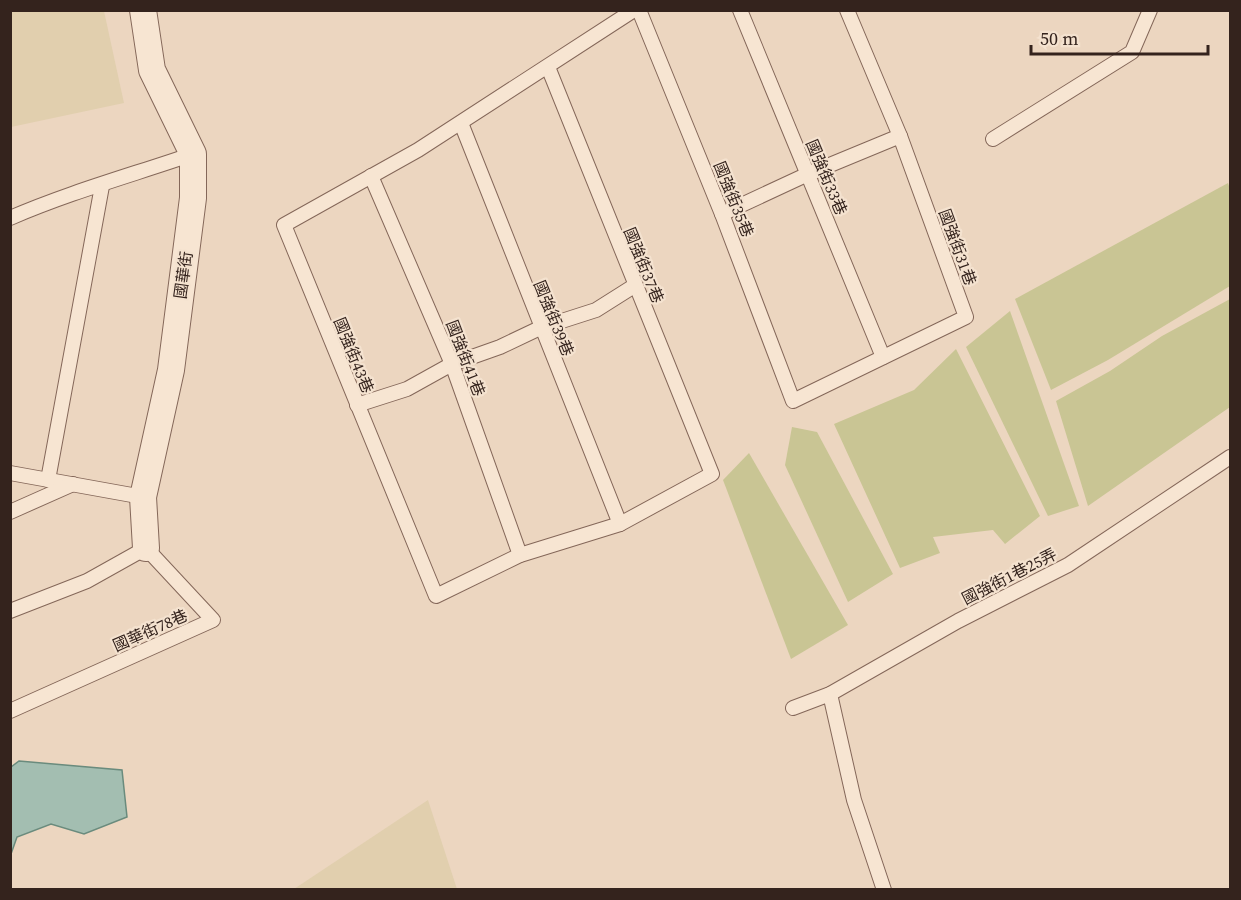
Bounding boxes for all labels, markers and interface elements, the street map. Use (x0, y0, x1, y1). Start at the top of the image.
scale bar (1031, 18, 1208, 56)
text: 50 m (1040, 26, 1078, 51)
street label: 國強街33巷 (801, 136, 853, 218)
street label: 國強街35巷 (709, 158, 759, 240)
street label: 國強街31巷 (934, 206, 982, 288)
street label: 國強街37巷 (619, 224, 669, 306)
street label: 國華街 (169, 250, 197, 300)
street label: 國強街39巷 (529, 277, 579, 359)
street label: 國強街43巷 (329, 314, 379, 396)
street label: 國強街41巷 (441, 317, 491, 399)
street label: 國強街1巷25弄 (958, 543, 1060, 609)
street label: 國華街78巷 (109, 604, 191, 656)

